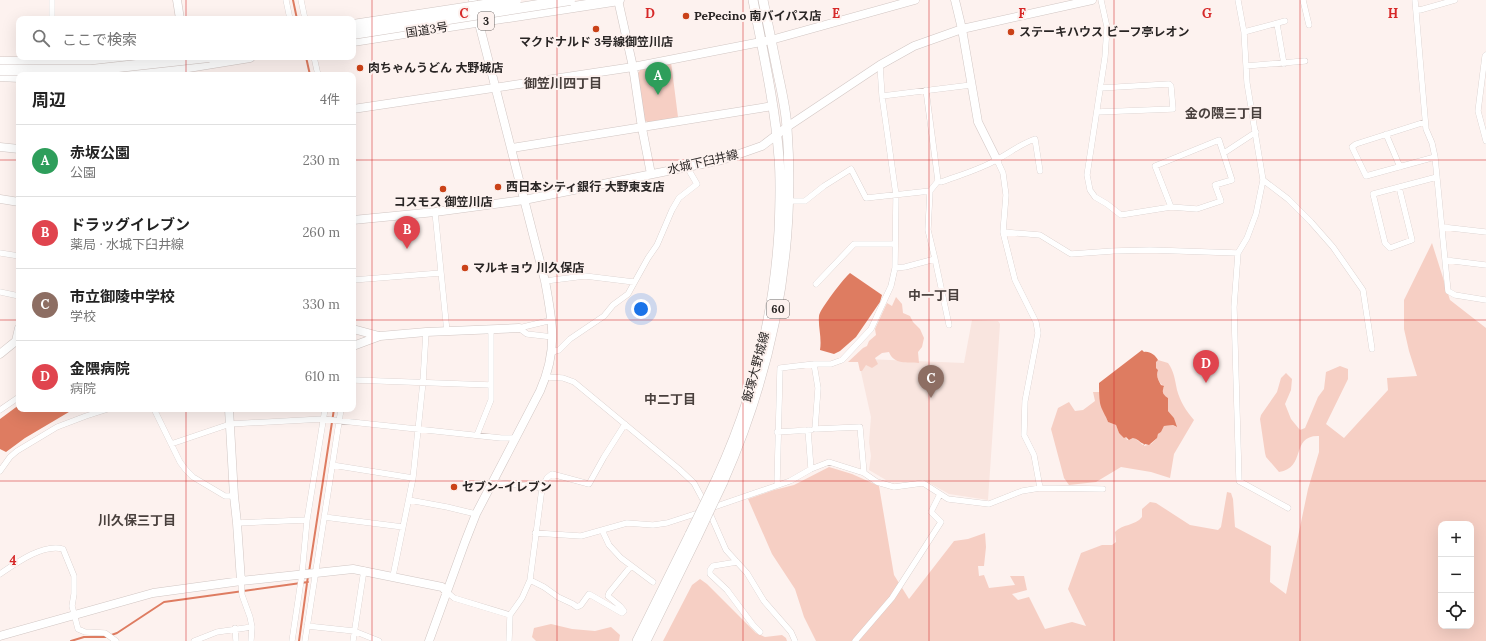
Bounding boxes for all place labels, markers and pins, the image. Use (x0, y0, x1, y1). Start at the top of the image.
place label: PePecino 南バイパス店 (694, 8, 821, 23)
marker: PePecino 南バイパス店 (681, 11, 691, 21)
marker: マクドナルド 3号線御笠川店 (591, 24, 601, 34)
place label: ステーキハウス ビーフ亭レオン (1019, 24, 1189, 39)
marker: ステーキハウス ビーフ亭レオン (1006, 27, 1016, 37)
place label: マクドナルド 3号線御笠川店 (519, 34, 673, 49)
place label: 肉ちゃんうどん 大野城店 (368, 60, 503, 75)
pin: A (645, 62, 671, 95)
marker: 肉ちゃんうどん 大野城店 (355, 63, 365, 73)
place label: 西日本シティ銀行 大野東支店 (506, 179, 664, 194)
marker: 西日本シティ銀行 大野東支店 (493, 182, 503, 192)
marker: コスモス 御笠川店 (438, 184, 448, 194)
place label: コスモス 御笠川店 (393, 194, 493, 209)
pin: B (394, 216, 420, 249)
place label: マルキョウ 川久保店 (473, 260, 584, 275)
marker: マルキョウ 川久保店 (460, 263, 470, 273)
pin: D (1193, 350, 1219, 383)
pin: C (918, 365, 944, 398)
place label: セブン-イレブン (462, 479, 552, 494)
marker: セブン-イレブン (449, 482, 459, 492)

